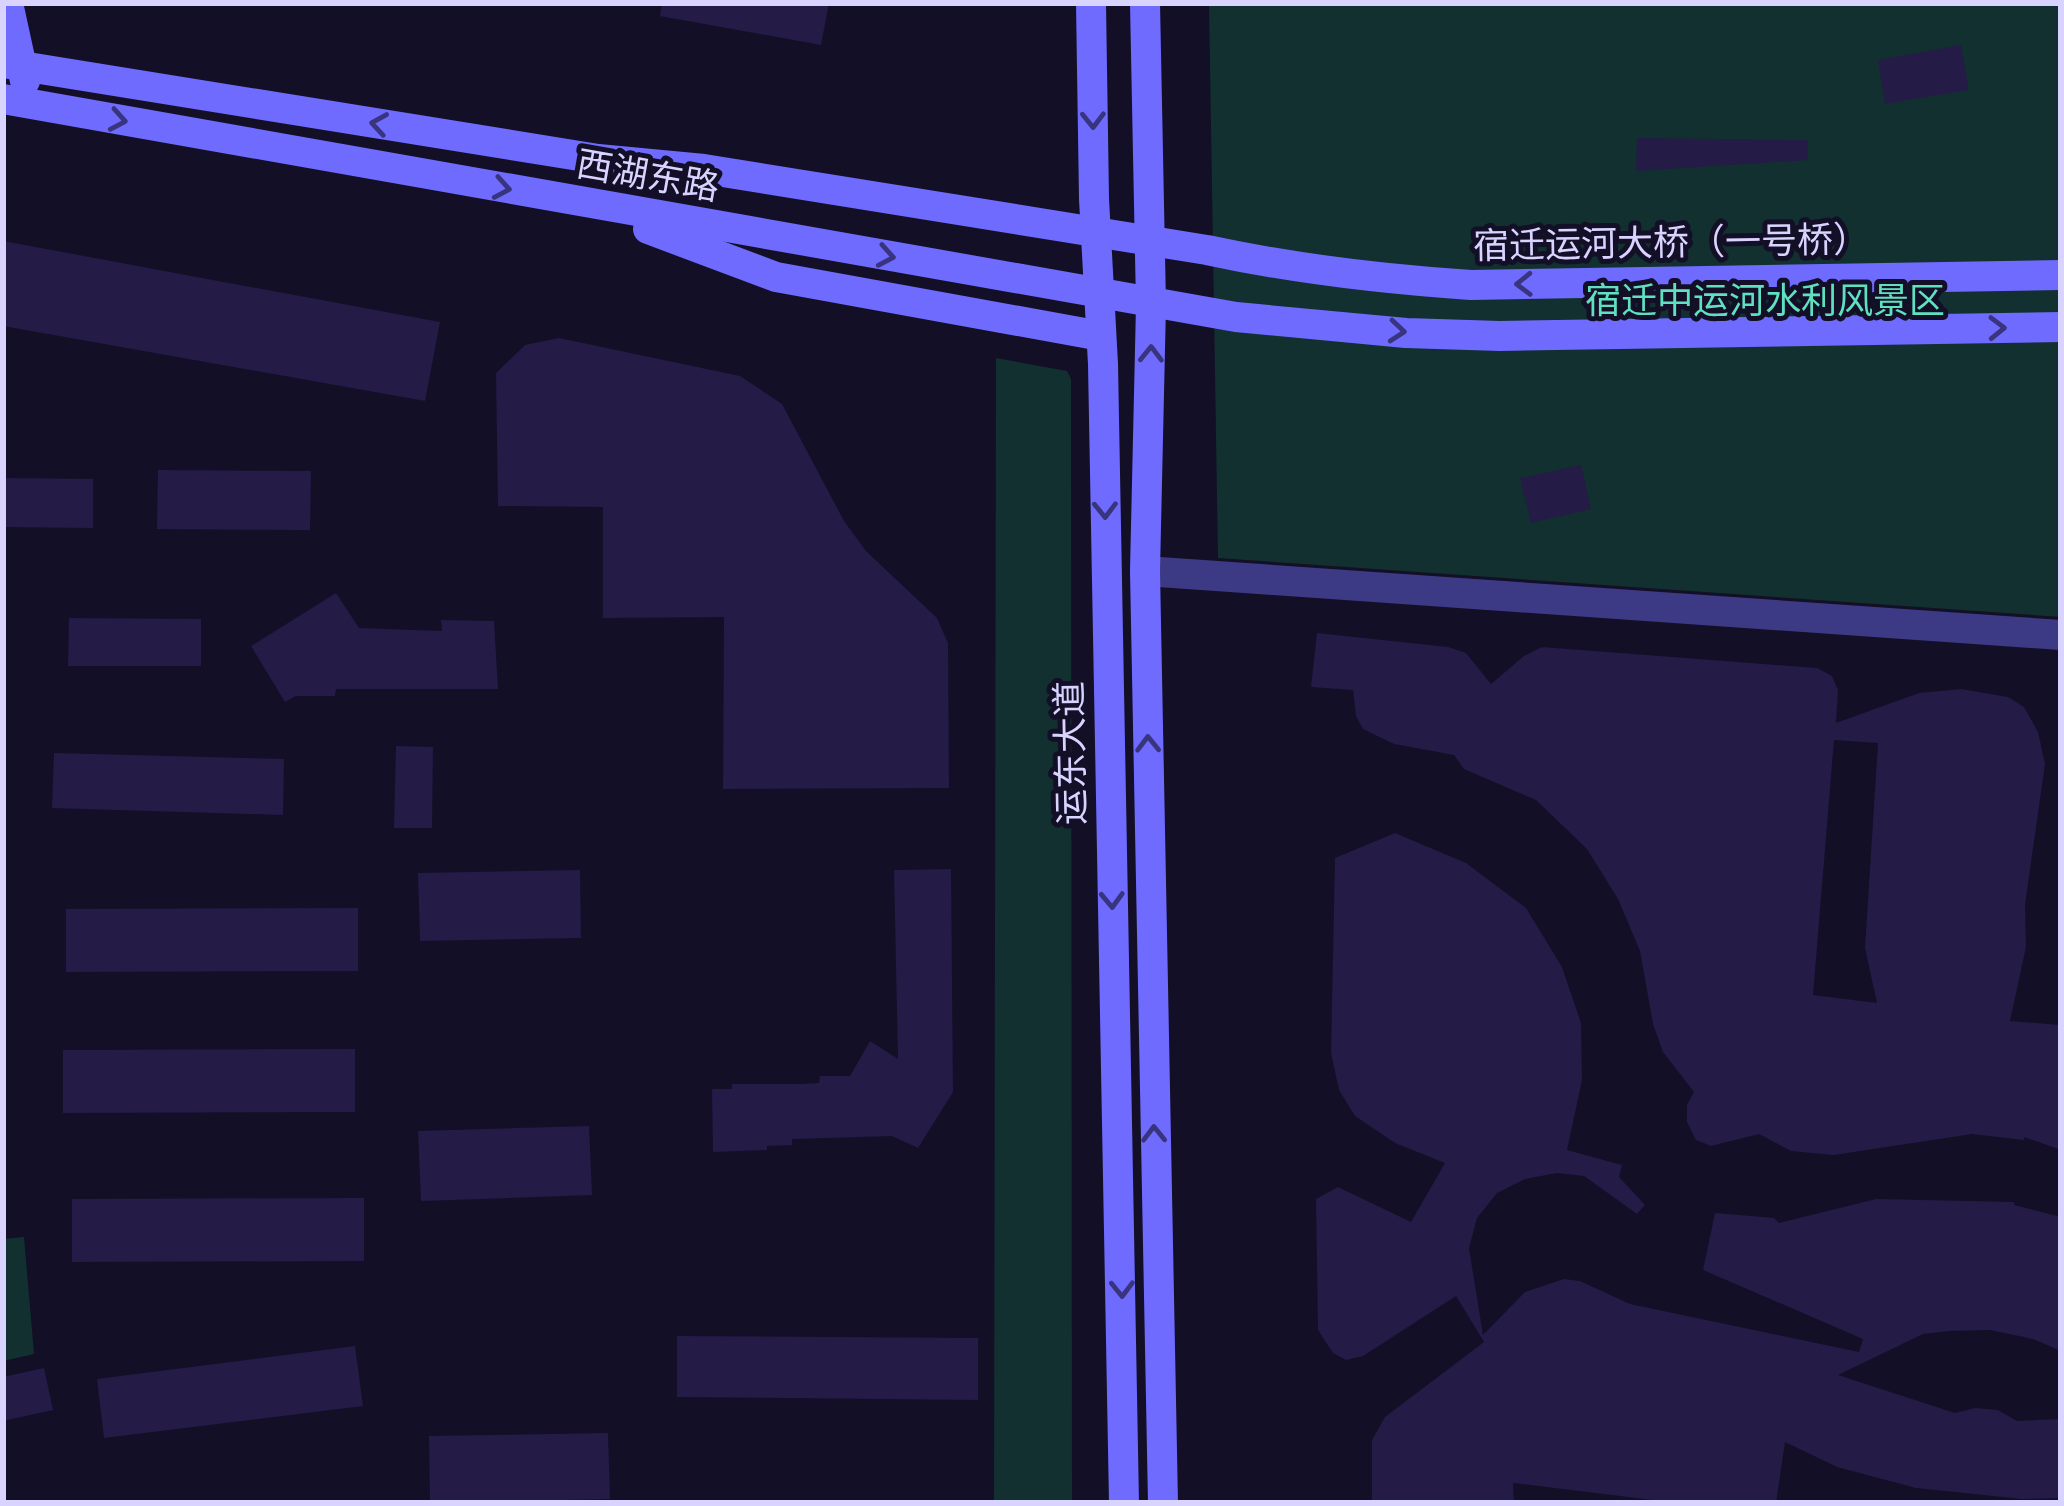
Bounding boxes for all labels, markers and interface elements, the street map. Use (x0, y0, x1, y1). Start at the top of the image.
one-way arrow (108, 106, 128, 132)
one-way arrow (1079, 111, 1105, 130)
one-way arrow (369, 112, 389, 137)
street label: 西湖东路 (573, 139, 723, 211)
one-way arrow (492, 175, 512, 200)
street label: 宿迁运河大桥（一号桥） (1473, 215, 1869, 269)
one-way arrow (876, 242, 896, 268)
one-way arrow (1514, 271, 1532, 297)
park label: 宿迁中运河水利风景区 (1585, 276, 1945, 324)
one-way arrow (1988, 316, 2007, 342)
one-way arrow (1388, 318, 1407, 344)
one-way arrow (1137, 344, 1163, 363)
one-way arrow (1092, 501, 1118, 520)
street label: 运东大道 (1045, 681, 1095, 825)
one-way arrow (1135, 734, 1161, 753)
one-way arrow (1098, 891, 1124, 910)
one-way arrow (1142, 1124, 1168, 1143)
one-way arrow (1108, 1280, 1134, 1299)

